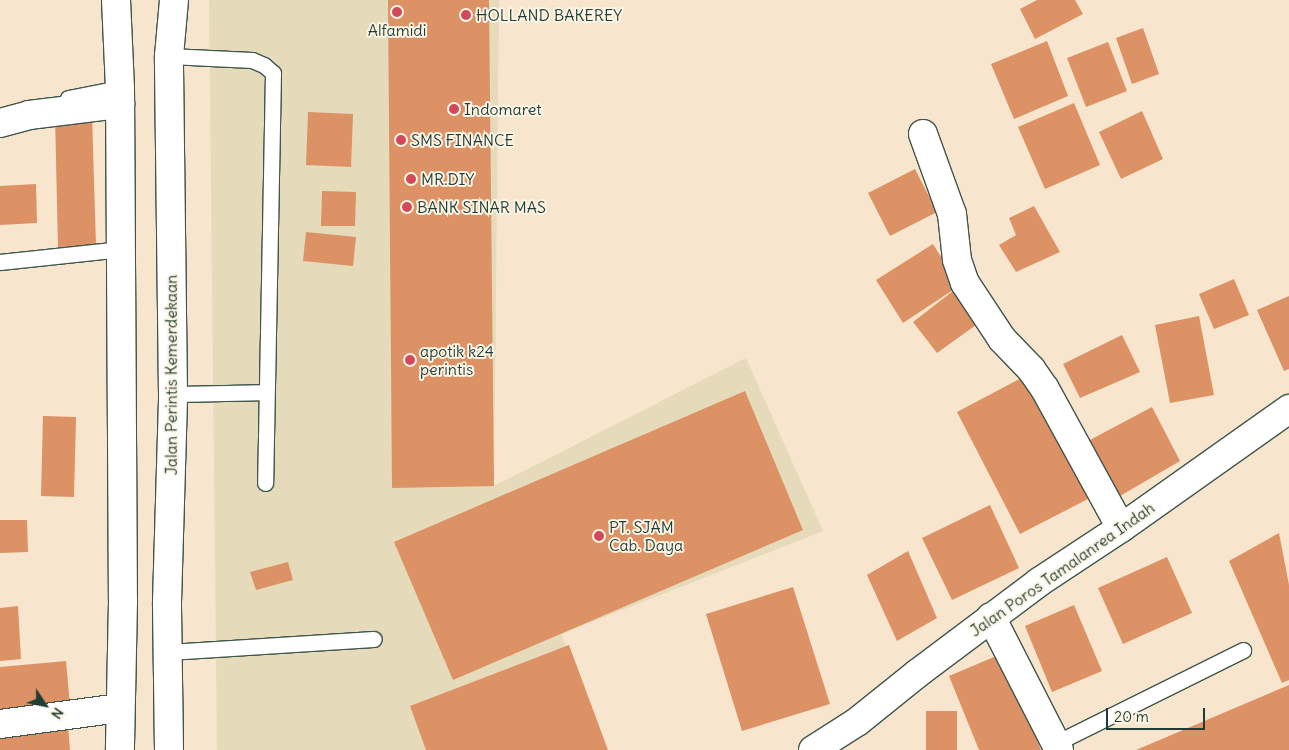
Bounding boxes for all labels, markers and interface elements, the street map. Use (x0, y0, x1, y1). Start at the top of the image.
place label: HOLLAND BAKEREY (476, 5, 622, 25)
marker: Alfamidi (391, 6, 403, 18)
marker: HOLLAND BAKEREY (460, 9, 472, 21)
place label: Alfamidi (368, 20, 426, 40)
place label: Indomaret (464, 99, 542, 119)
marker: Indomaret (448, 103, 460, 115)
place label: SMS FINANCE (411, 130, 514, 150)
marker: SMS FINANCE (395, 134, 407, 146)
place label: MR.DIY (421, 169, 474, 189)
marker: MR.DIY (405, 173, 417, 185)
place label: BANK SINAR MAS (417, 197, 546, 217)
marker: BANK SINAR MAS (401, 201, 413, 213)
street label: Jalan Perintis Kemerdekaan (161, 275, 181, 475)
place label: apotik k24 perintis (420, 341, 494, 379)
marker: apotik k24 perintis (404, 354, 416, 366)
street label: Jalan Poros Tamalanrea Indah (966, 498, 1158, 640)
place label: PT. SJAM Cab. Daya (609, 517, 683, 555)
marker: PT. SJAM Cab. Daya (593, 530, 605, 542)
north arrow (20, 680, 70, 730)
scale bar (1109, 698, 1208, 730)
text: N (47, 704, 68, 722)
text: 20 m (1114, 707, 1149, 726)

